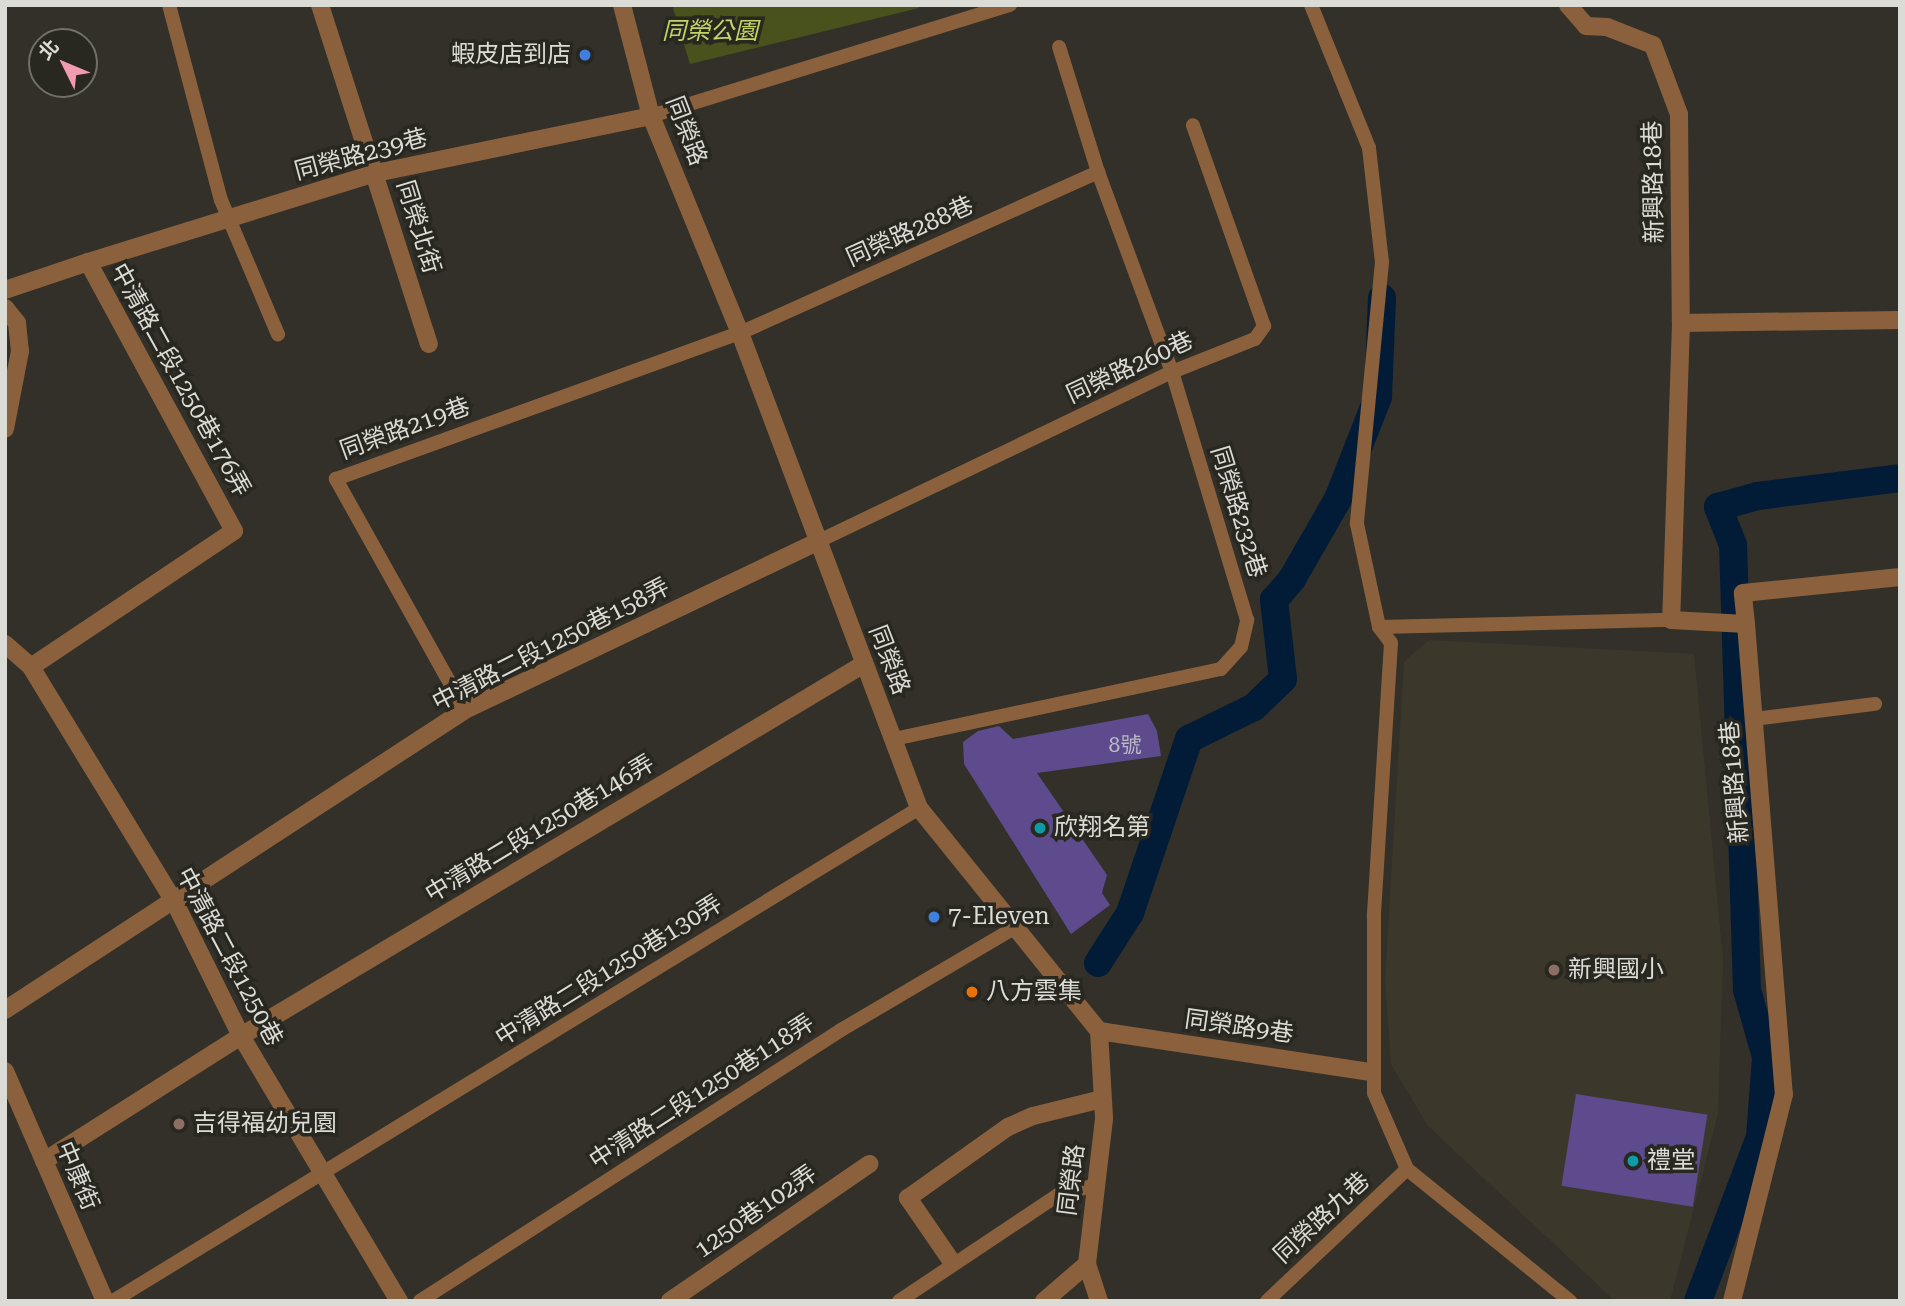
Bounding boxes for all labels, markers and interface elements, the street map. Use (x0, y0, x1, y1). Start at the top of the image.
park label: 同榮公園 (662, 18, 758, 46)
north arrow (28, 28, 98, 98)
text: 北 (34, 35, 64, 65)
place label: 蝦皮店到店 (451, 41, 571, 69)
marker: 蝦皮店到店 (577, 47, 593, 63)
street label: 同榮路 (660, 92, 712, 170)
street label: 新興路18巷 (1639, 120, 1669, 244)
street label: 同榮路239巷 (291, 123, 431, 187)
street label: 同榮北街 (390, 177, 446, 277)
street label: 同榮路288巷 (842, 191, 978, 273)
street label: 中清路二段1250巷176弄 (104, 258, 256, 502)
street label: 同榮路260巷 (1062, 326, 1198, 410)
street label: 同榮路219巷 (336, 392, 474, 466)
street label: 同榮路232巷 (1204, 443, 1272, 581)
street label: 中清路二段1250巷158弄 (428, 573, 674, 717)
street label: 同榮路 (863, 621, 915, 699)
street label: 新興路18巷 (1715, 720, 1755, 844)
house number: 8號 (1109, 732, 1141, 758)
street label: 中清路二段1250巷146弄 (420, 749, 660, 909)
place label: 欣翔名第 (1054, 814, 1150, 842)
marker: 欣翔名第 (1032, 820, 1048, 836)
street label: 中清路二段1250巷 (170, 863, 288, 1051)
street label: 中清路二段1250巷130弄 (490, 889, 728, 1053)
place label: 7-Eleven (948, 903, 1050, 931)
marker: 7-Eleven (926, 909, 942, 925)
place label: 新興國小 (1568, 956, 1664, 984)
marker: 新興國小 (1546, 962, 1562, 978)
place label: 八方雲集 (986, 978, 1082, 1006)
marker: 八方雲集 (964, 984, 980, 1000)
street label: 同榮路9巷 (1183, 1005, 1295, 1049)
street label: 中清路二段1250巷118弄 (584, 1009, 820, 1175)
place label: 吉得福幼兒園 (193, 1110, 337, 1138)
marker: 吉得福幼兒園 (171, 1116, 187, 1132)
street label: 中康街 (50, 1137, 104, 1215)
street label: 同榮路 (1053, 1143, 1091, 1217)
place label: 禮堂 (1647, 1147, 1695, 1175)
marker: 禮堂 (1625, 1153, 1641, 1169)
street label: 1250巷102弄 (690, 1159, 822, 1265)
street label: 同榮路九巷 (1268, 1167, 1376, 1269)

